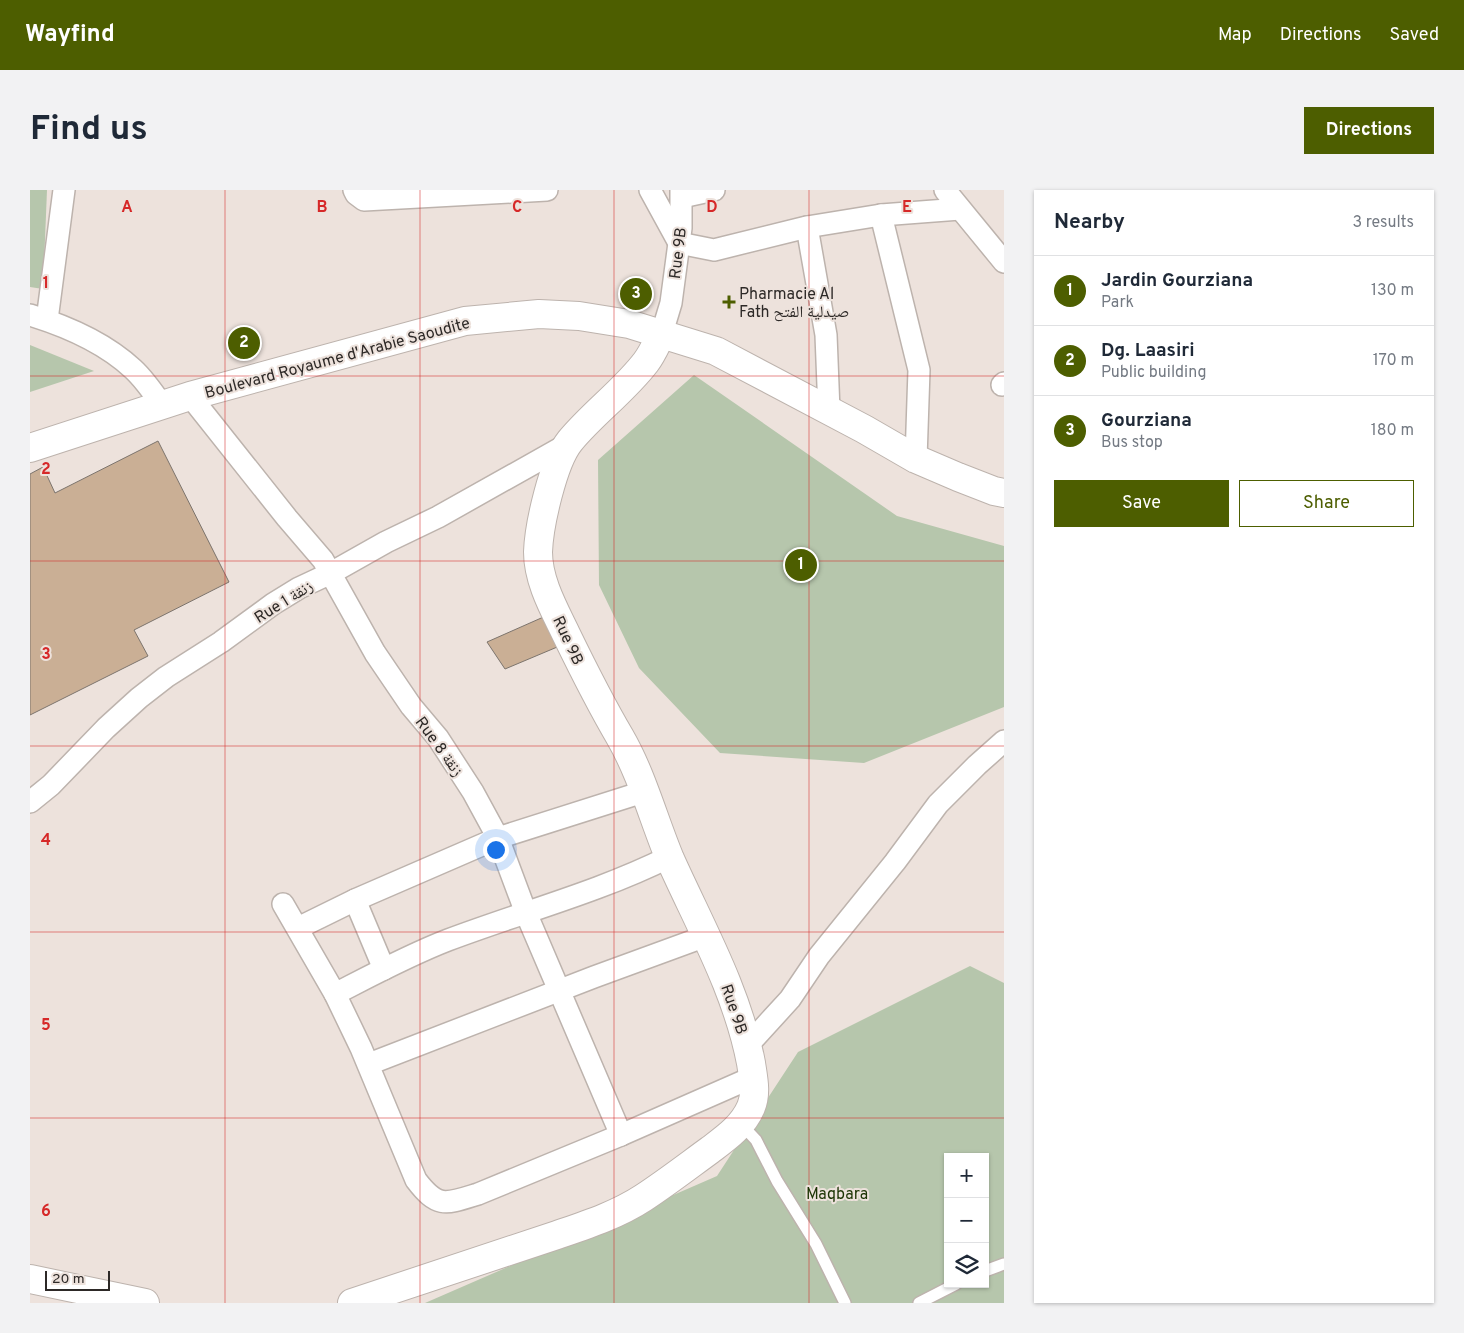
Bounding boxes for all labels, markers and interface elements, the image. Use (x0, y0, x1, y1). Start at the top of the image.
text: Wayfind (25, 20, 115, 50)
text: Map (1218, 24, 1252, 47)
text: Directions (1280, 24, 1362, 47)
text: Saved (1390, 24, 1439, 47)
button: Directions (1304, 107, 1434, 154)
text: Find us (30, 108, 148, 152)
text: A (121, 198, 133, 218)
text: B (316, 198, 328, 218)
text: C (512, 198, 522, 218)
text: D (706, 198, 718, 218)
text: E (902, 198, 912, 218)
text: Nearby (1054, 209, 1125, 236)
text: 3 results (1352, 213, 1414, 233)
street label: Rue 9B (666, 226, 692, 280)
text: Jardin Gourziana (1101, 269, 1253, 293)
text: 1 (43, 274, 49, 294)
pin: 3 (620, 275, 652, 313)
text: 1 (1067, 281, 1073, 301)
text: 130 m (1371, 281, 1414, 301)
place label: Pharmacie Al Fath صيدلية الفتح (739, 285, 849, 323)
text: Park (1101, 293, 1134, 313)
marker: Pharmacie Al Fath صيدلية الفتح (723, 296, 735, 308)
street label: Boulevard Royaume d'Arabie Saoudite (203, 314, 472, 404)
pin: 2 (228, 324, 260, 362)
text: Dg. Laasiri (1101, 339, 1195, 363)
text: 2 (1065, 351, 1075, 371)
text: 170 m (1373, 351, 1414, 371)
text: Public building (1101, 363, 1206, 383)
text: Gourziana (1101, 409, 1192, 433)
text: 3 (1065, 421, 1075, 441)
text: 180 m (1371, 421, 1414, 441)
text: Bus stop (1101, 433, 1163, 453)
text: 2 (41, 460, 51, 480)
button: Save (1054, 480, 1229, 527)
button: Share (1239, 480, 1414, 527)
pin: 1 (785, 546, 817, 584)
street label: Rue 1 زنقة (251, 577, 317, 629)
street label: Rue 9B (547, 613, 587, 669)
text: 3 (41, 645, 51, 665)
street label: Rue 8 زنقة (410, 713, 467, 781)
text: 4 (41, 831, 51, 851)
your location (483, 837, 509, 863)
street label: Rue 9B (715, 982, 751, 1037)
text: 5 (41, 1016, 51, 1036)
map controls (944, 1153, 989, 1288)
button: + (944, 1153, 989, 1198)
park label: Maqbara (806, 1185, 868, 1205)
button: − (944, 1198, 989, 1243)
text: 6 (41, 1202, 51, 1222)
button: layers (944, 1243, 989, 1288)
scale bar (45, 1268, 110, 1291)
text: 20 m (52, 1271, 85, 1288)

